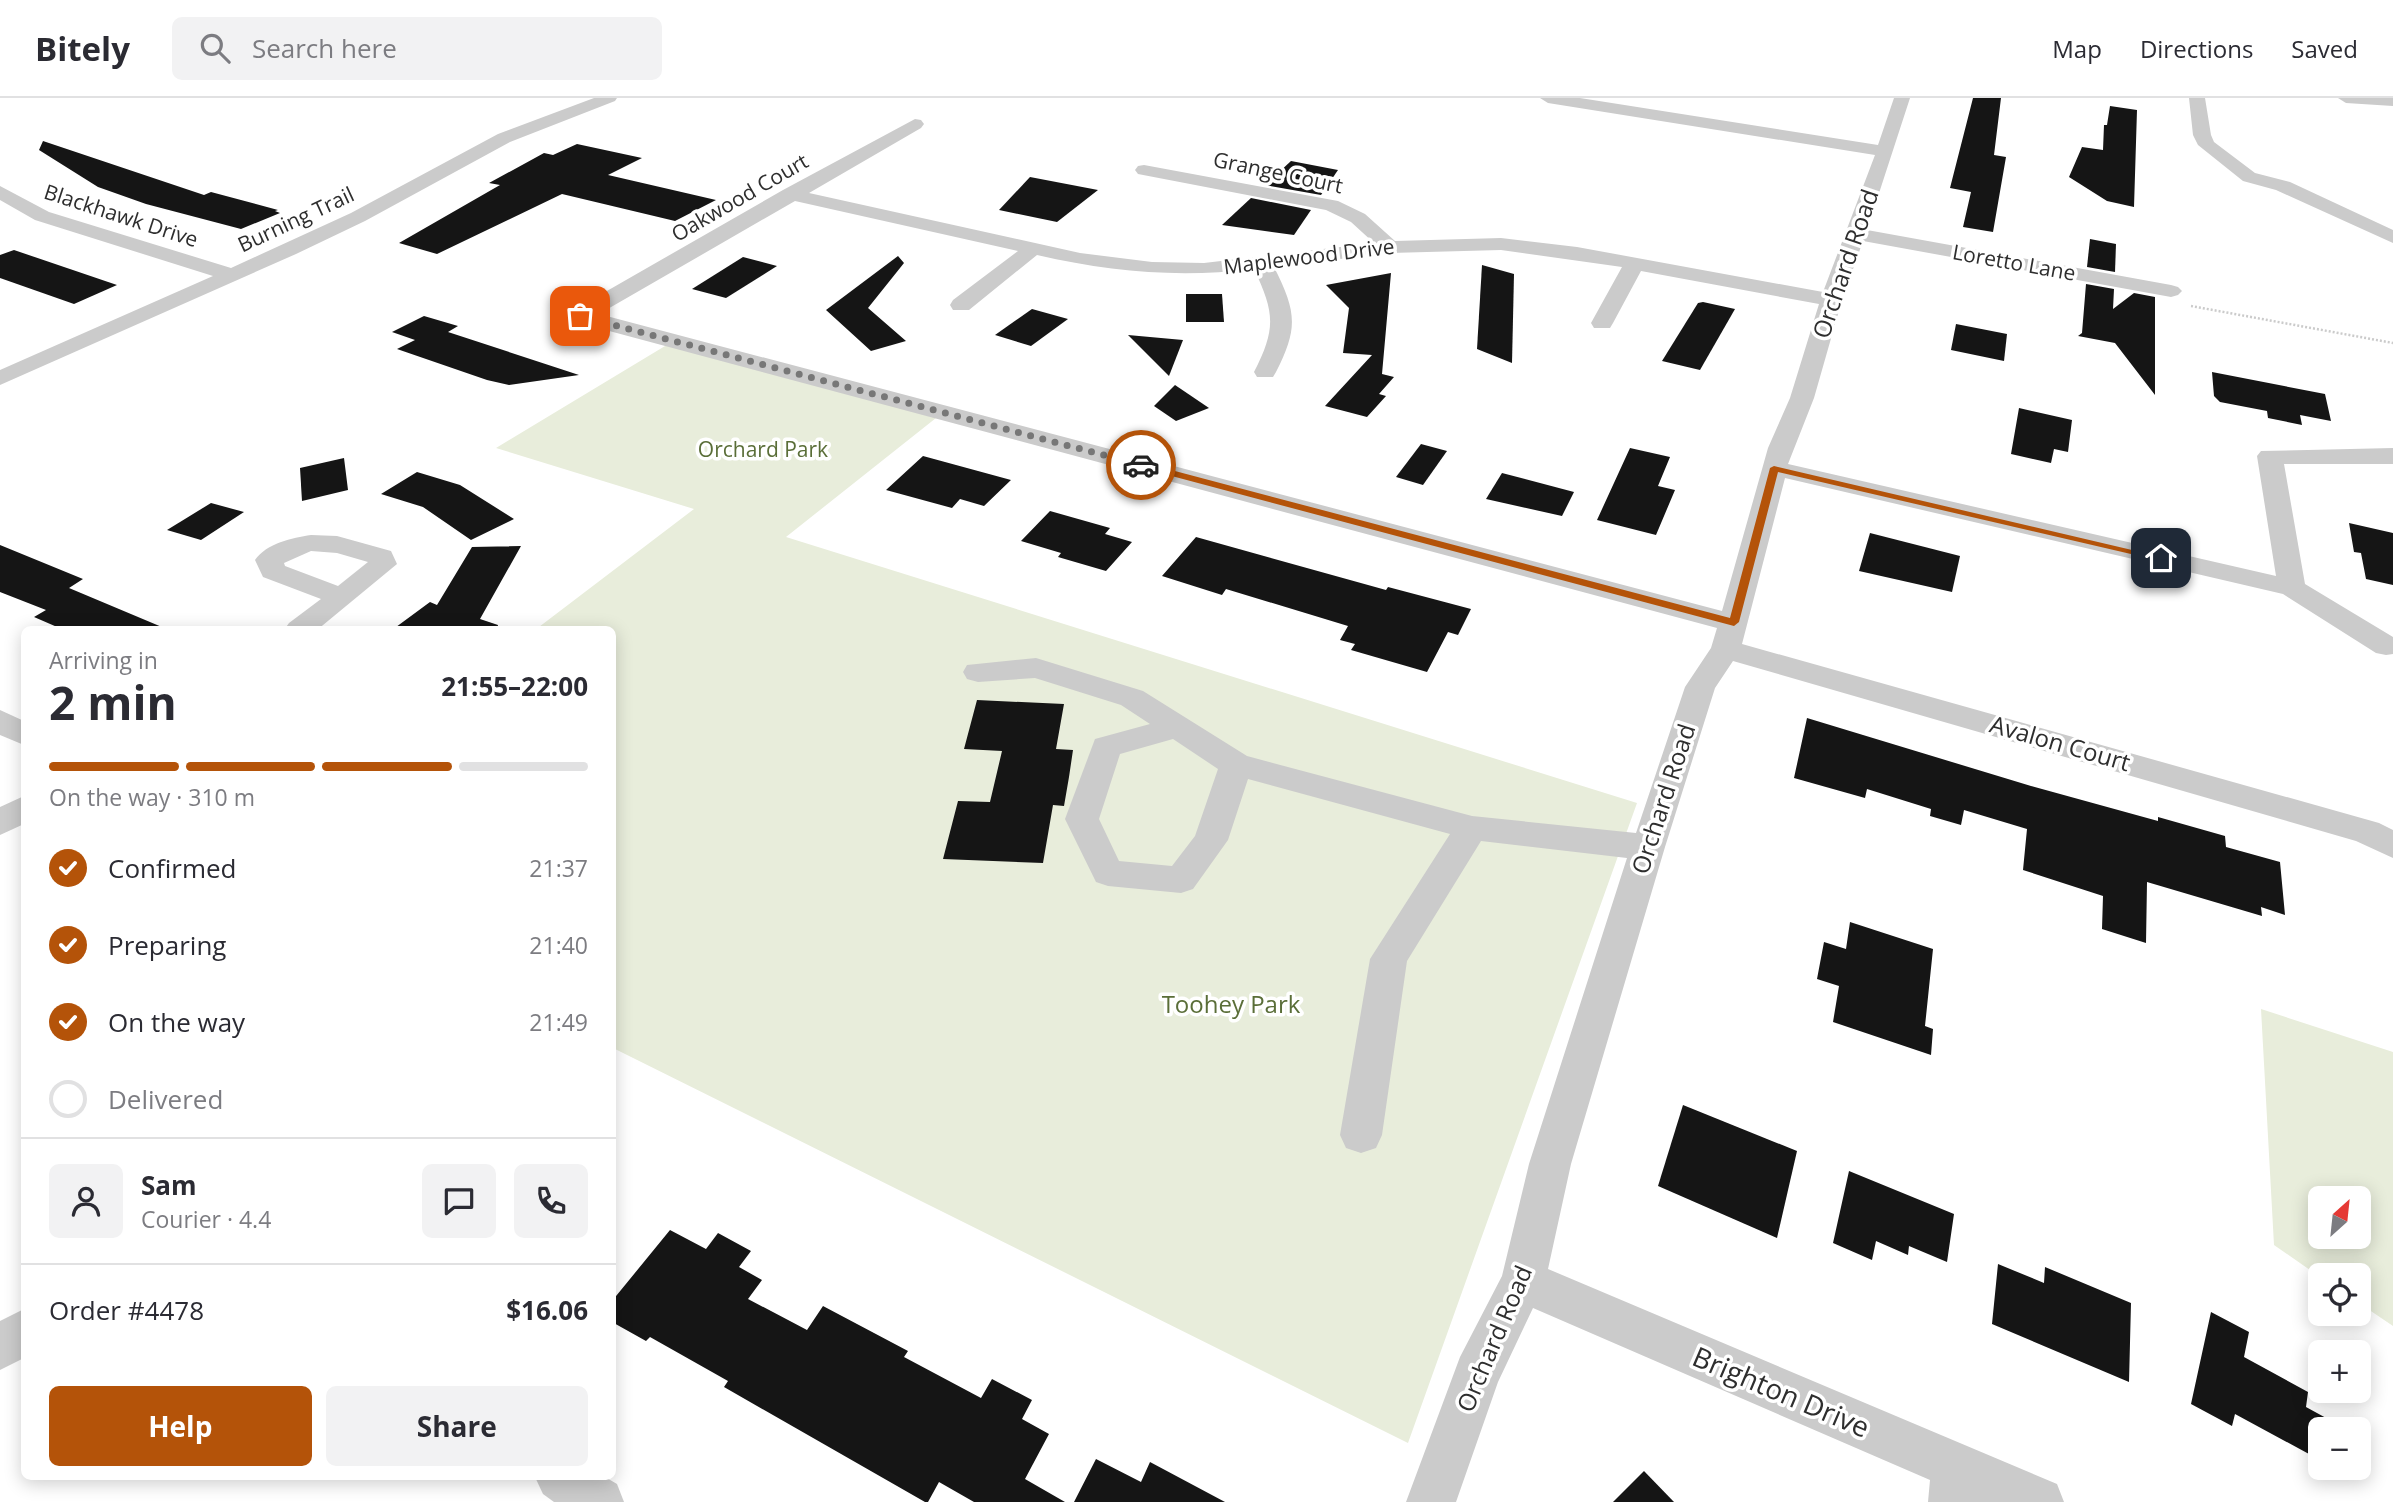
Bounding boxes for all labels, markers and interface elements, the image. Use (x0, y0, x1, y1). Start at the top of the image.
search box (172, 17, 662, 80)
text: Bitely (35, 26, 130, 71)
icon: search (196, 29, 234, 67)
text: Search here (252, 30, 397, 66)
text: Map (2052, 32, 2102, 65)
text: Directions (2140, 32, 2253, 65)
text: Saved (2291, 32, 2358, 65)
street label: Grange Court (1211, 145, 1346, 199)
street label: Oakwood Court (666, 147, 813, 248)
street label: Blackhawk Drive (41, 177, 202, 253)
street label: Burning Trail (233, 180, 358, 258)
street label: Orchard Road (1804, 184, 1886, 343)
street label: Maplewood Drive (1222, 232, 1396, 280)
street label: Loretto Lane (1951, 237, 2078, 287)
pin (550, 286, 610, 346)
icon: bag (561, 297, 599, 335)
courier (1106, 430, 1176, 500)
park label: Orchard Park (698, 435, 828, 463)
icon: car (1122, 446, 1160, 484)
pin (2131, 528, 2191, 588)
icon: home (2142, 539, 2180, 577)
text: Arriving in (49, 644, 158, 676)
text: 21:55–22:00 (441, 668, 588, 704)
text: 2 min (49, 671, 177, 733)
street label: Avalon Court (1986, 707, 2134, 778)
street label: Orchard Road (1623, 719, 1702, 878)
text: On the way · 310 m (49, 781, 255, 813)
icon: check (49, 849, 87, 887)
text: Confirmed (108, 850, 236, 886)
text: 21:37 (529, 852, 588, 884)
icon: check (49, 926, 87, 964)
text: Preparing (108, 927, 226, 963)
text: 21:40 (529, 929, 588, 961)
park label: Toohey Park (1162, 987, 1301, 1020)
icon: check (49, 1003, 87, 1041)
text: On the way (108, 1004, 245, 1040)
text: 21:49 (529, 1006, 588, 1038)
text: Delivered (108, 1081, 223, 1117)
button: person (49, 1164, 123, 1238)
button: chat (422, 1164, 496, 1238)
button: phone (514, 1164, 588, 1238)
text: Sam (141, 1167, 197, 1203)
north arrow (2308, 1186, 2371, 1250)
map controls (2308, 1186, 2371, 1480)
text: Courier · 4.4 (141, 1203, 271, 1235)
street label: Orchard Road (1448, 1260, 1539, 1417)
button: locate (2308, 1263, 2371, 1326)
text: Order #4478 (49, 1292, 204, 1328)
text: $16.06 (506, 1292, 588, 1328)
street label: Brighton Drive (1687, 1337, 1876, 1445)
button: + (2308, 1340, 2371, 1403)
button: Help (49, 1386, 312, 1466)
button: Share (326, 1386, 588, 1466)
button: − (2308, 1417, 2371, 1480)

